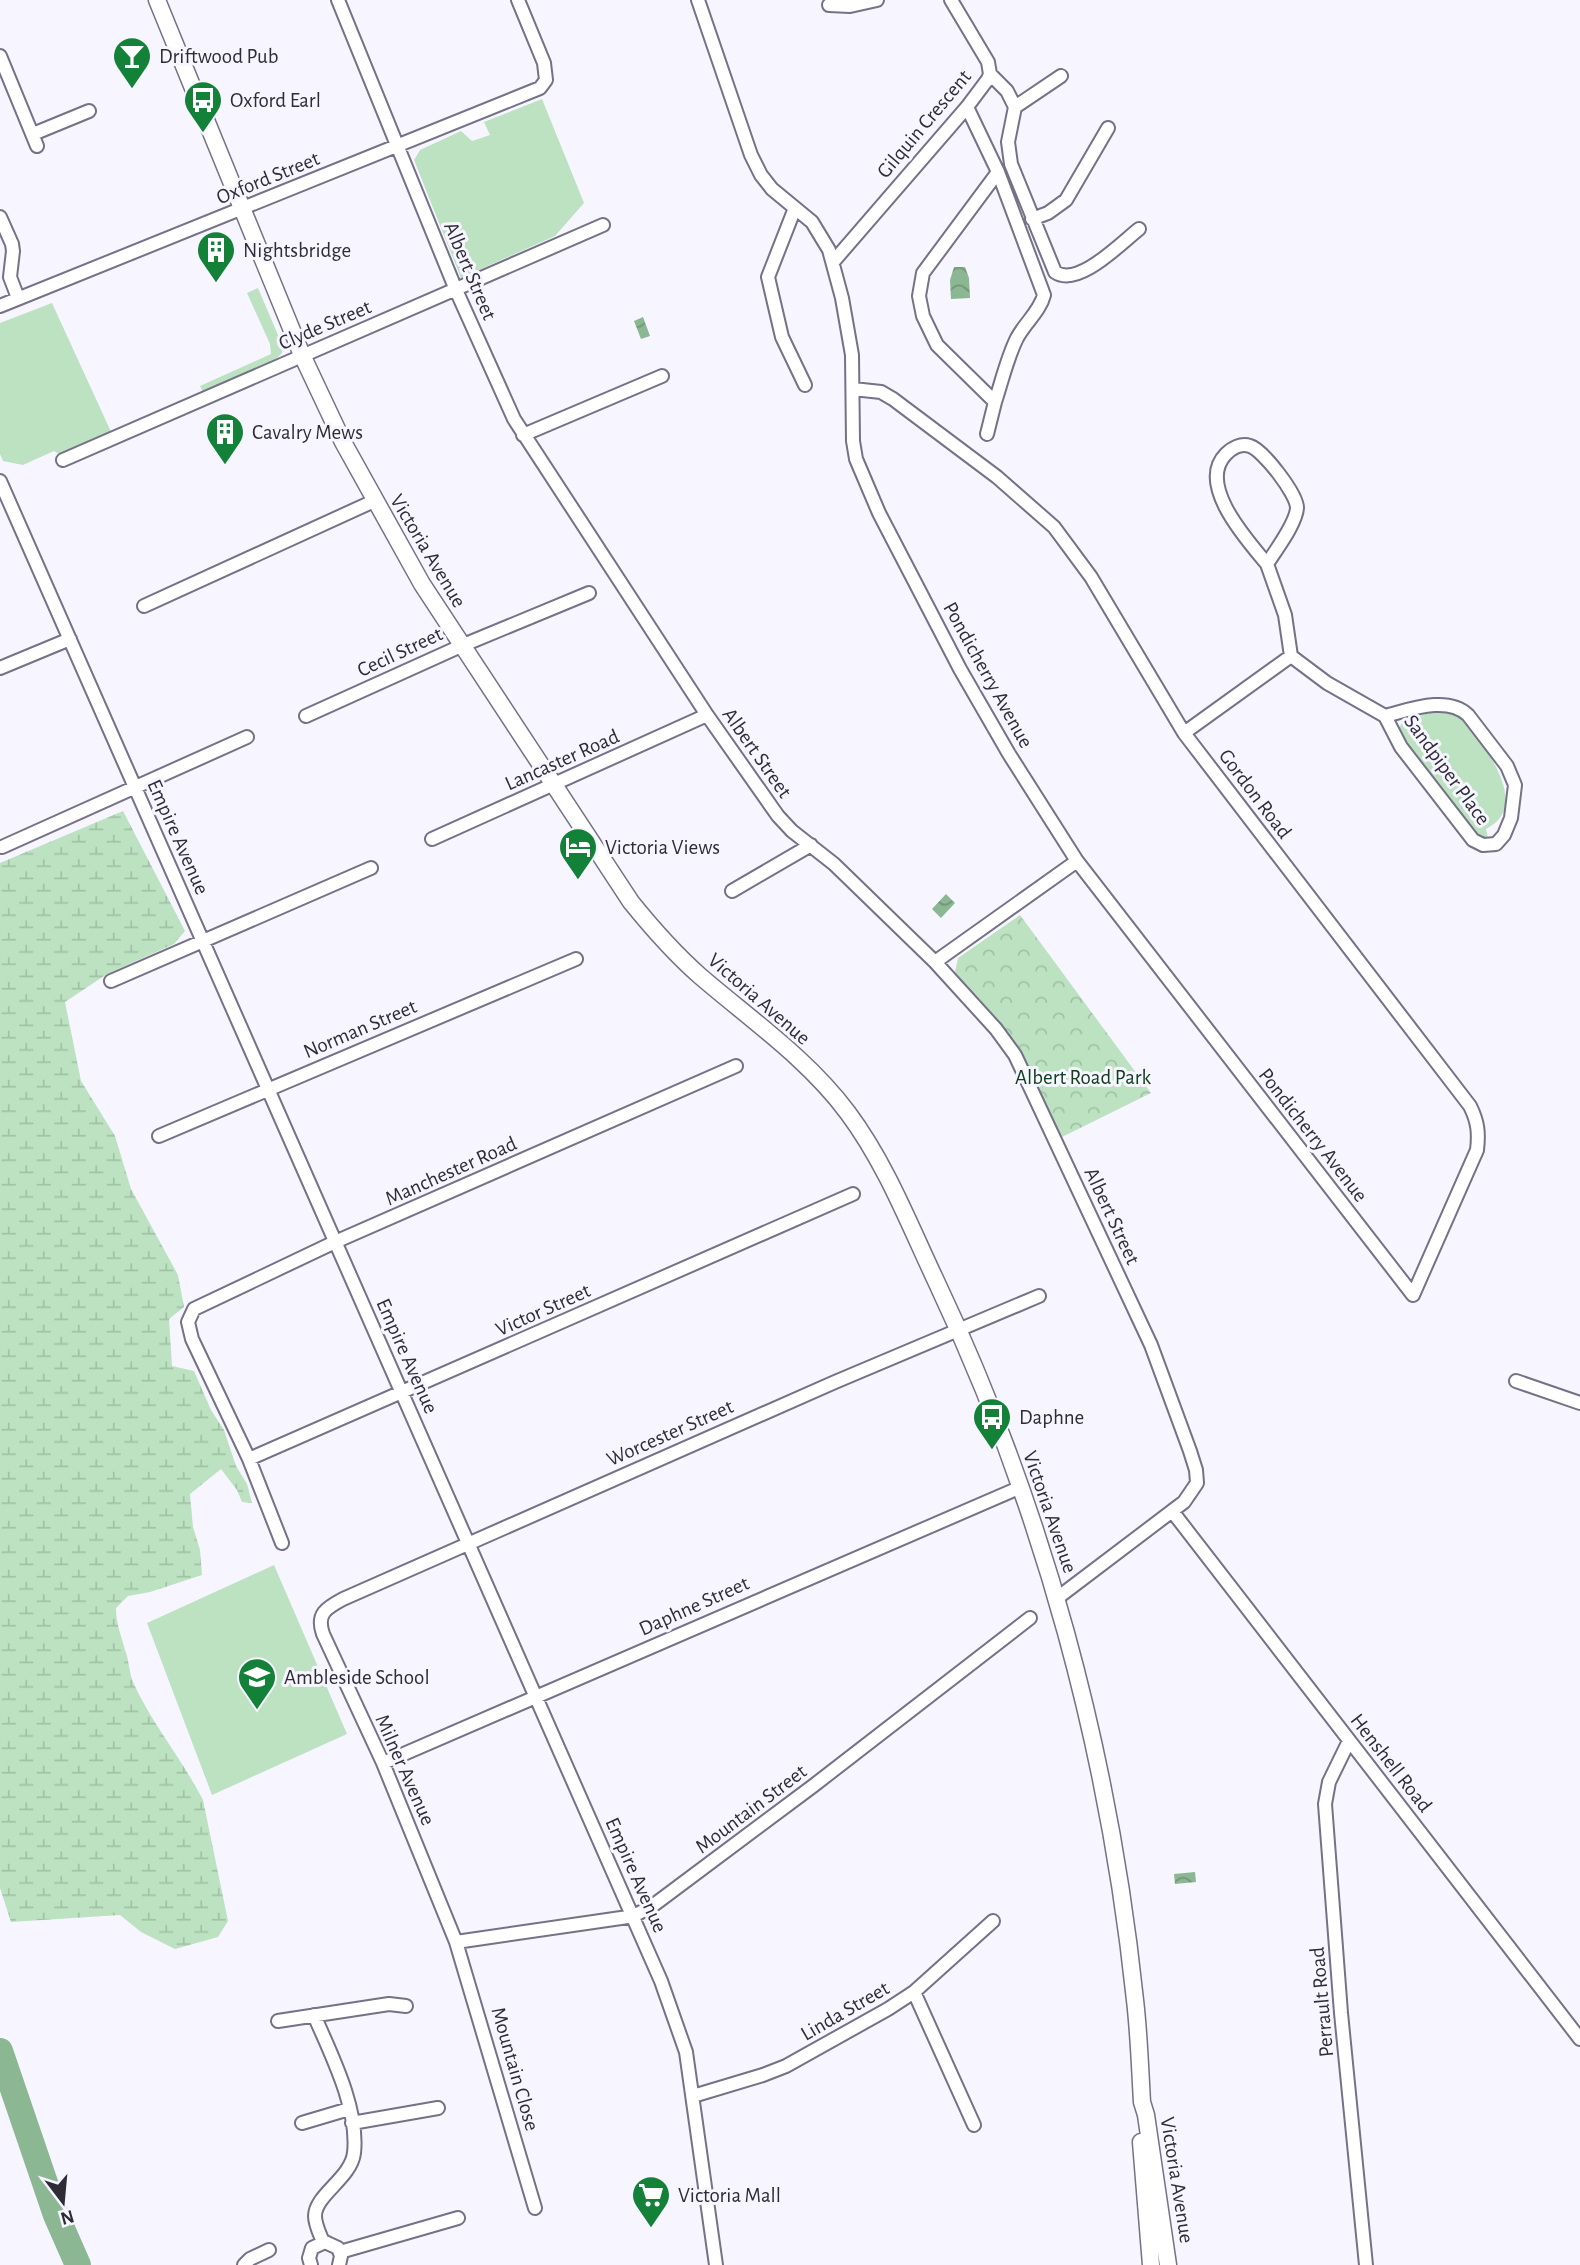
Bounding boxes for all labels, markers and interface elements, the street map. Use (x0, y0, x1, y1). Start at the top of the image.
bar icon: Driftwood Pub (111, 35, 153, 90)
place label: Driftwood Pub (159, 46, 279, 67)
street label: Gilquin Crescent (873, 66, 975, 182)
bus stop icon: Oxford Earl (182, 79, 224, 134)
place label: Oxford Earl (230, 90, 321, 111)
street label: Oxford Street (213, 148, 323, 208)
street label: Albert Street (440, 219, 500, 323)
building icon: Nightsbridge (195, 229, 237, 284)
place label: Nightsbridge (243, 240, 351, 261)
street label: Clyde Street (276, 296, 375, 354)
building icon: Cavalry Mews (204, 411, 246, 466)
place label: Cavalry Mews (252, 422, 363, 443)
street label: Victoria Avenue (386, 491, 470, 611)
street label: Pondicherry Avenue (939, 599, 1037, 751)
street label: Cecil Street (354, 623, 446, 681)
street label: Albert Street (719, 704, 796, 802)
street label: Sandpiper Place (1400, 711, 1494, 829)
street label: Lancaster Road (502, 725, 622, 795)
street label: Gordon Road (1215, 745, 1295, 843)
street label: Empire Avenue (143, 776, 213, 898)
hotel icon: Victoria Views (557, 826, 599, 881)
place label: Victoria Views (605, 837, 720, 858)
street label: Victoria Avenue (704, 949, 814, 1049)
street label: Norman Street (300, 996, 420, 1062)
street label: Pondicherry Avenue (1255, 1064, 1371, 1206)
park label: Albert Road Park (1015, 1067, 1152, 1088)
street label: Manchester Road (382, 1133, 520, 1209)
street label: Albert Street (1080, 1164, 1144, 1268)
street label: Victor Street (493, 1280, 594, 1340)
street label: Empire Avenue (372, 1295, 442, 1417)
street label: Worcester Street (604, 1396, 737, 1470)
bus stop icon: Daphne (971, 1396, 1013, 1451)
place label: Daphne (1019, 1407, 1084, 1428)
street label: Victoria Avenue (1019, 1448, 1081, 1576)
street label: Daphne Street (636, 1572, 752, 1640)
school or university icon: Ambleside School (236, 1656, 278, 1711)
place label: Ambleside School (284, 1667, 430, 1688)
street label: Henshell Road (1346, 1710, 1436, 1816)
street label: Milner Avenue (371, 1711, 439, 1829)
street label: Mountain Street (692, 1760, 811, 1857)
street label: Empire Avenue (601, 1814, 671, 1936)
street label: Perrault Road (1307, 1946, 1337, 2058)
street label: Linda Street (797, 1977, 893, 2045)
street label: Mountain Close (487, 2005, 543, 2133)
street label: Victoria Avenue (1157, 2115, 1197, 2245)
north arrow (28, 2167, 98, 2237)
supermarket icon: Victoria Mall (630, 2174, 672, 2229)
place label: Victoria Mall (678, 2185, 781, 2206)
text: N (58, 2206, 76, 2228)

